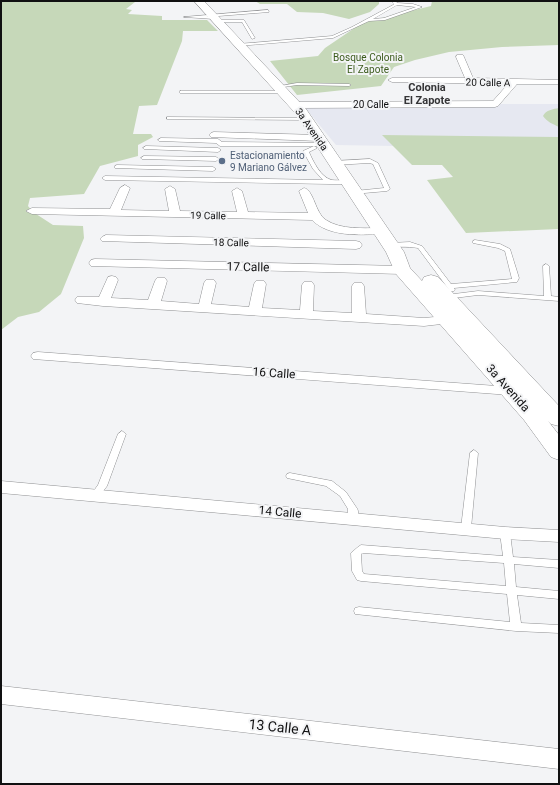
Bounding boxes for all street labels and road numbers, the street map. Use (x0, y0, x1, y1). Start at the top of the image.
street label: 20 Calle A (465, 77, 511, 88)
street label: 20 Calle (353, 99, 389, 110)
street label: 3a Avenida (293, 106, 330, 152)
street label: 19 Calle (190, 210, 226, 221)
street label: 18 Calle (213, 237, 249, 248)
street label: 17 Calle (226, 260, 270, 274)
street label: 3a Avenida (483, 361, 533, 415)
street label: 16 Calle (252, 365, 296, 381)
street label: 14 Calle (258, 503, 302, 521)
street label: 13 Calle A (248, 716, 312, 738)

